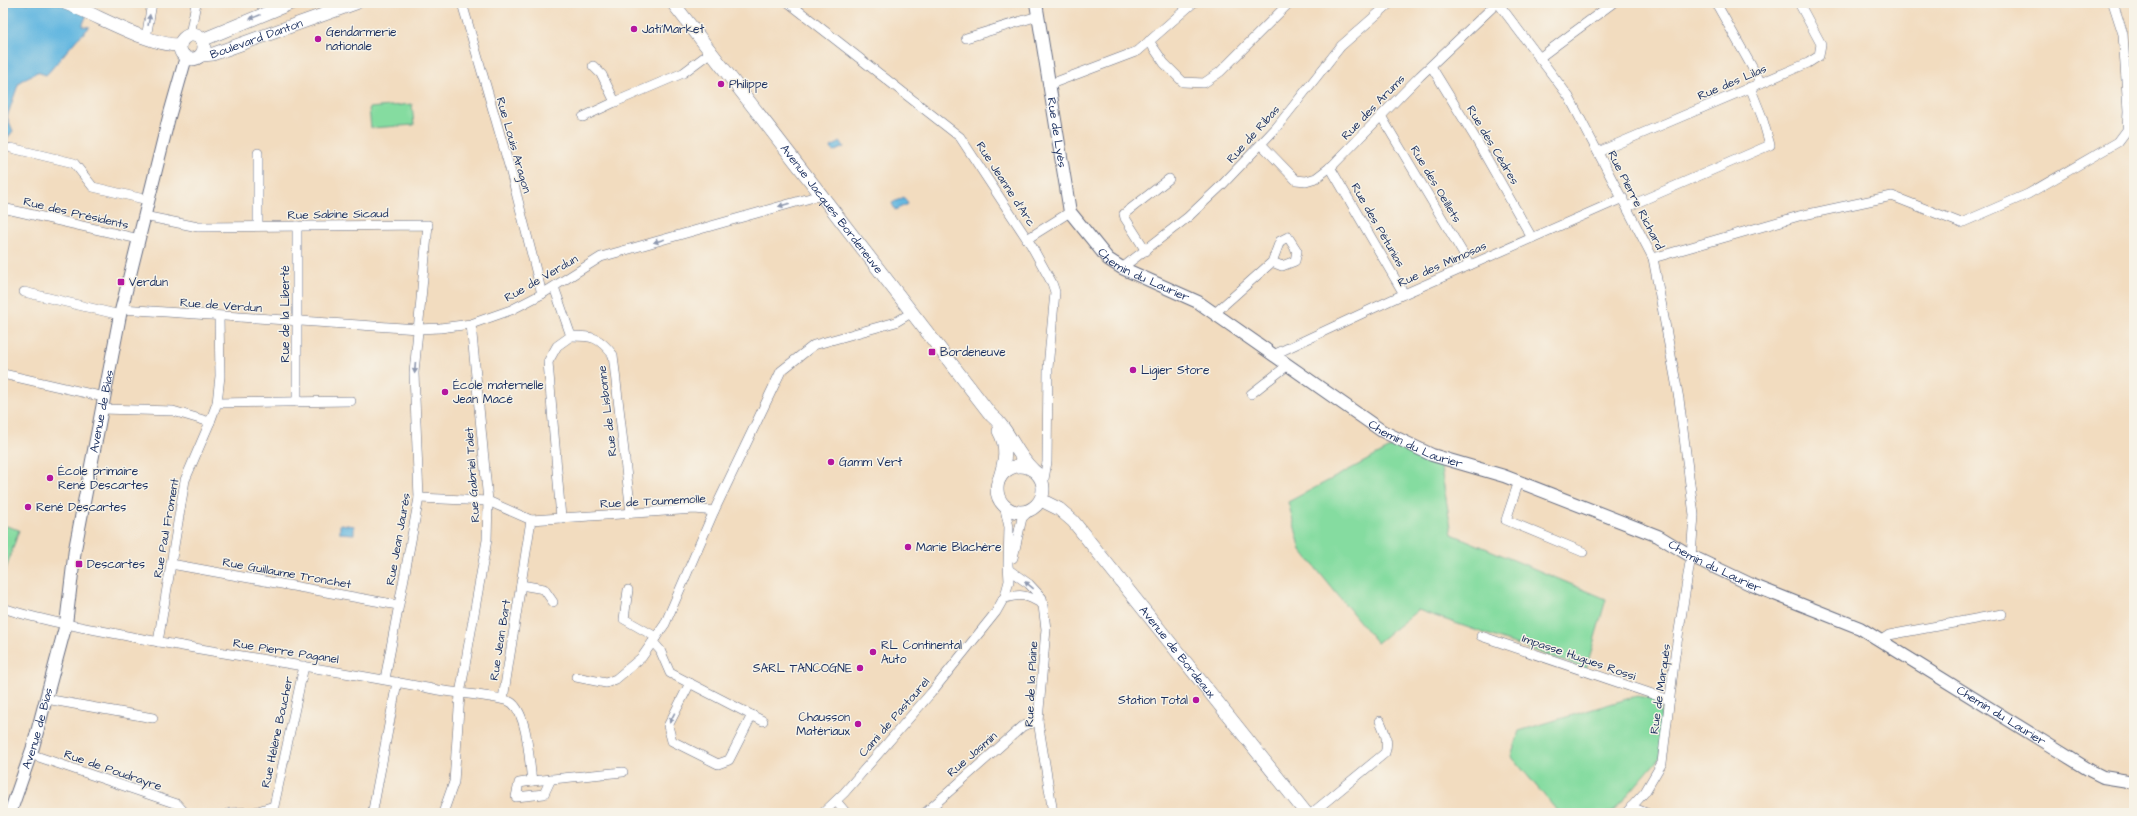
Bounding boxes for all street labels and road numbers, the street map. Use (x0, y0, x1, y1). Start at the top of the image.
street label: Boulevard Danton (208, 15, 305, 63)
street label: Rue des Lilas (1695, 60, 1769, 105)
street label: Rue des Arums (1338, 71, 1409, 144)
street label: Rue Louis Aragon (491, 95, 535, 195)
street label: Rue de Lyès (1042, 96, 1071, 169)
street label: Rue de Ribas (1223, 102, 1284, 167)
street label: Rue des Cèdres (1462, 102, 1523, 188)
street label: Rue Jeanne d'Arc (972, 138, 1040, 230)
street label: Avenue Jacques Bordeneuve (776, 141, 887, 278)
street label: Rue des Oeillets (1406, 143, 1465, 226)
street label: Rue Pierre Richard (1603, 148, 1668, 253)
street label: Rue des Pétunias (1347, 180, 1409, 270)
street label: Rue des Présidents (22, 193, 130, 234)
street label: Rue Sabine Sicaud (287, 205, 389, 224)
street label: Rue des Mimosas (1395, 237, 1489, 292)
street label: Chemin du Laurier (1093, 244, 1192, 306)
street label: Rue de Verdun (501, 251, 581, 306)
street label: Rue de la Liberté (277, 265, 294, 363)
street label: Rue de Verdun (179, 294, 263, 317)
street label: Rue de Lisbonne (593, 364, 622, 457)
street label: Avenue de Bias (86, 369, 118, 454)
street label: Chemin du Laurier (1365, 416, 1465, 473)
street label: Rue Gabriel Talet (461, 427, 484, 523)
street label: Rue Paul Froment (149, 477, 184, 579)
street label: Rue de Toumemolle (600, 490, 707, 513)
street label: Rue Jean Jaurès (382, 492, 415, 587)
street label: Chemin du Laurier (1665, 536, 1764, 597)
street label: Rue Guillaume Tronchet (221, 554, 353, 593)
street label: Rue Jean Bart (486, 598, 515, 682)
street label: Avenue de Bordeaux (1135, 602, 1219, 702)
street label: Impasse Hugues Rossi (1519, 630, 1638, 686)
street label: Rue Pierre Paganel (232, 635, 340, 669)
street label: Rue de la Plaine (1021, 640, 1042, 727)
street label: Rue de Marquès (1646, 643, 1675, 735)
street label: Cami de Pastourel (855, 674, 934, 761)
street label: Rue Hélène Boucher (257, 675, 298, 789)
street label: Chemin du Laurier (1953, 682, 2049, 750)
street label: Avenue de Bias (18, 686, 58, 771)
street label: Rue Jasmin (944, 728, 1001, 781)
street label: Rue de Poudrayre (61, 746, 165, 796)

